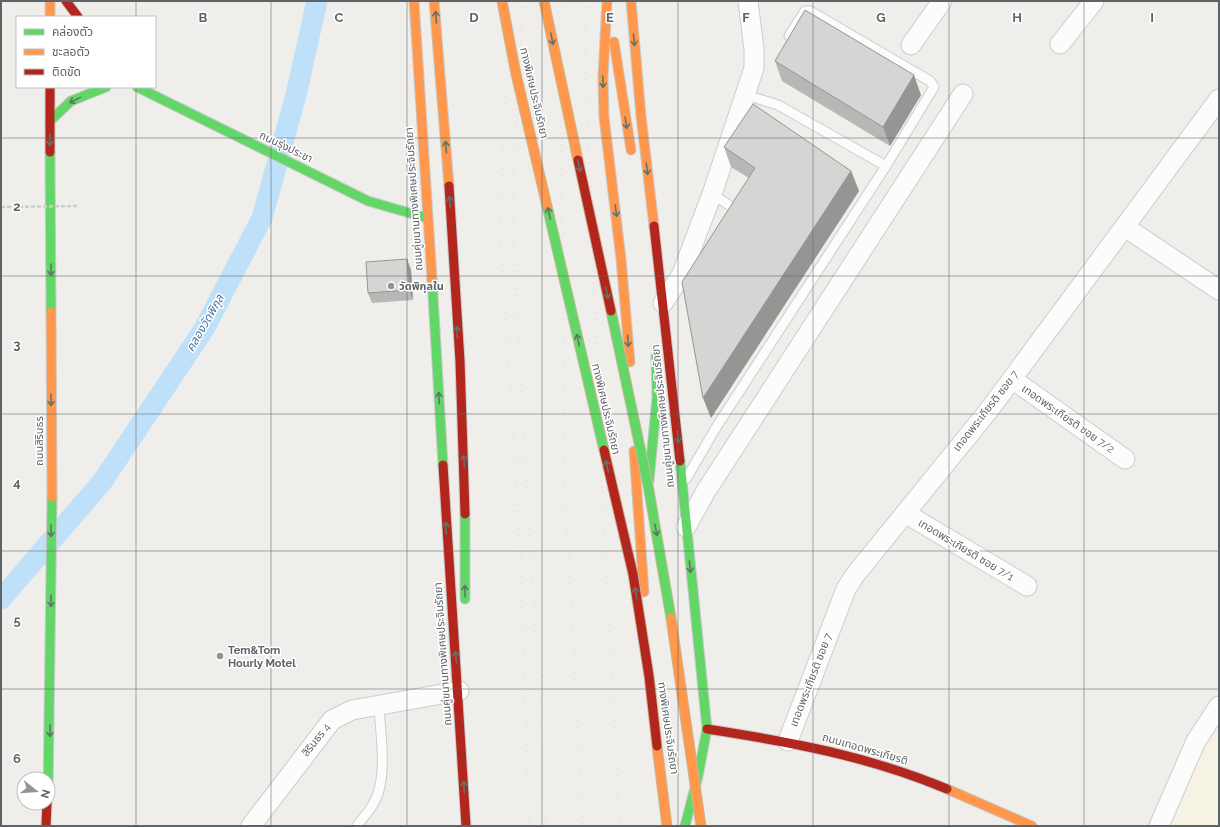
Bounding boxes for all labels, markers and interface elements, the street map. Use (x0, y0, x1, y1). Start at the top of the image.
text: B (199, 10, 208, 25)
text: C (335, 10, 344, 25)
text: D (469, 10, 479, 25)
text: E (606, 10, 614, 25)
text: F (742, 10, 750, 25)
text: G (876, 10, 886, 25)
text: H (1012, 10, 1022, 25)
text: I (1150, 10, 1154, 25)
one-way arrow (432, 11, 439, 24)
legend (16, 16, 156, 88)
text: คล่องตัว (52, 25, 93, 39)
one-way arrow (548, 32, 556, 45)
one-way arrow (631, 33, 638, 46)
text: ชะลอตัว (52, 45, 90, 59)
street label: ทางพิเศษประจิมรัถยา (517, 46, 551, 140)
text: ติดขัด (52, 65, 81, 79)
one-way arrow (599, 75, 607, 88)
one-way arrow (69, 97, 81, 104)
one-way arrow (623, 116, 631, 129)
street label: ถนนคู่ขนานทางพิเศษประจิมรัถยา (402, 127, 426, 271)
street label: ถนนรุ่งประชา (257, 129, 315, 165)
one-way arrow (46, 133, 54, 146)
one-way arrow (442, 141, 449, 154)
one-way arrow (575, 160, 583, 173)
one-way arrow (644, 162, 651, 175)
one-way arrow (446, 196, 453, 209)
text: 2 (13, 199, 21, 214)
one-way arrow (612, 204, 620, 217)
one-way arrow (544, 207, 552, 220)
one-way arrow (47, 263, 55, 276)
place label: วัดพิกุลใน (399, 280, 444, 293)
marker: วัดพิกุลใน (386, 281, 396, 291)
one-way arrow (604, 286, 612, 299)
water label: คลองวัดพิกุล (183, 291, 228, 354)
one-way arrow (454, 326, 461, 339)
one-way arrow (574, 334, 581, 347)
one-way arrow (625, 334, 632, 347)
text: 3 (13, 337, 21, 352)
street label: ถนนคู่ขนานทางพิเศษประจิมรัถยา (649, 344, 677, 488)
street label: ทางพิเศษประจิมรัถยา (589, 362, 623, 456)
street label: เทอดพระเกียรติ ซอย 7 (950, 368, 1022, 454)
street label: เทอดพระเกียรติ ซอย 7/2 (1019, 382, 1117, 456)
one-way arrow (436, 392, 443, 405)
one-way arrow (47, 393, 55, 406)
street label: ถนนสิรินธร (33, 416, 46, 466)
one-way arrow (674, 431, 681, 444)
one-way arrow (460, 455, 468, 468)
one-way arrow (603, 460, 611, 473)
text: 4 (13, 475, 21, 490)
street label: เทอดพระเกียรติ ซอย 7/1 (916, 516, 1017, 584)
one-way arrow (443, 522, 450, 535)
one-way arrow (652, 523, 660, 536)
one-way arrow (47, 524, 55, 537)
one-way arrow (686, 560, 693, 573)
street label: ถนนคู่ขนานทางพิเศษประจิมรัถยา (431, 582, 455, 726)
one-way arrow (461, 585, 469, 598)
one-way arrow (632, 587, 640, 600)
one-way arrow (47, 594, 55, 607)
text: 5 (13, 613, 21, 628)
street label: เทอดพระเกียรติ ซอย 7 (787, 631, 835, 729)
place label: Tem&Tom Hourly Motel (228, 644, 296, 670)
marker: Tem&Tom Hourly Motel (215, 651, 225, 661)
one-way arrow (452, 651, 460, 664)
street label: ทางพิเศษประจิมรัถยา (655, 681, 681, 775)
street label: สิรินธร 4 (299, 721, 333, 759)
one-way arrow (46, 724, 53, 737)
street label: ถนนเทอดพระเกียรติ (821, 731, 909, 767)
text: 6 (13, 751, 21, 766)
north arrow (16, 771, 56, 811)
one-way arrow (460, 781, 467, 794)
text: N (38, 788, 53, 800)

